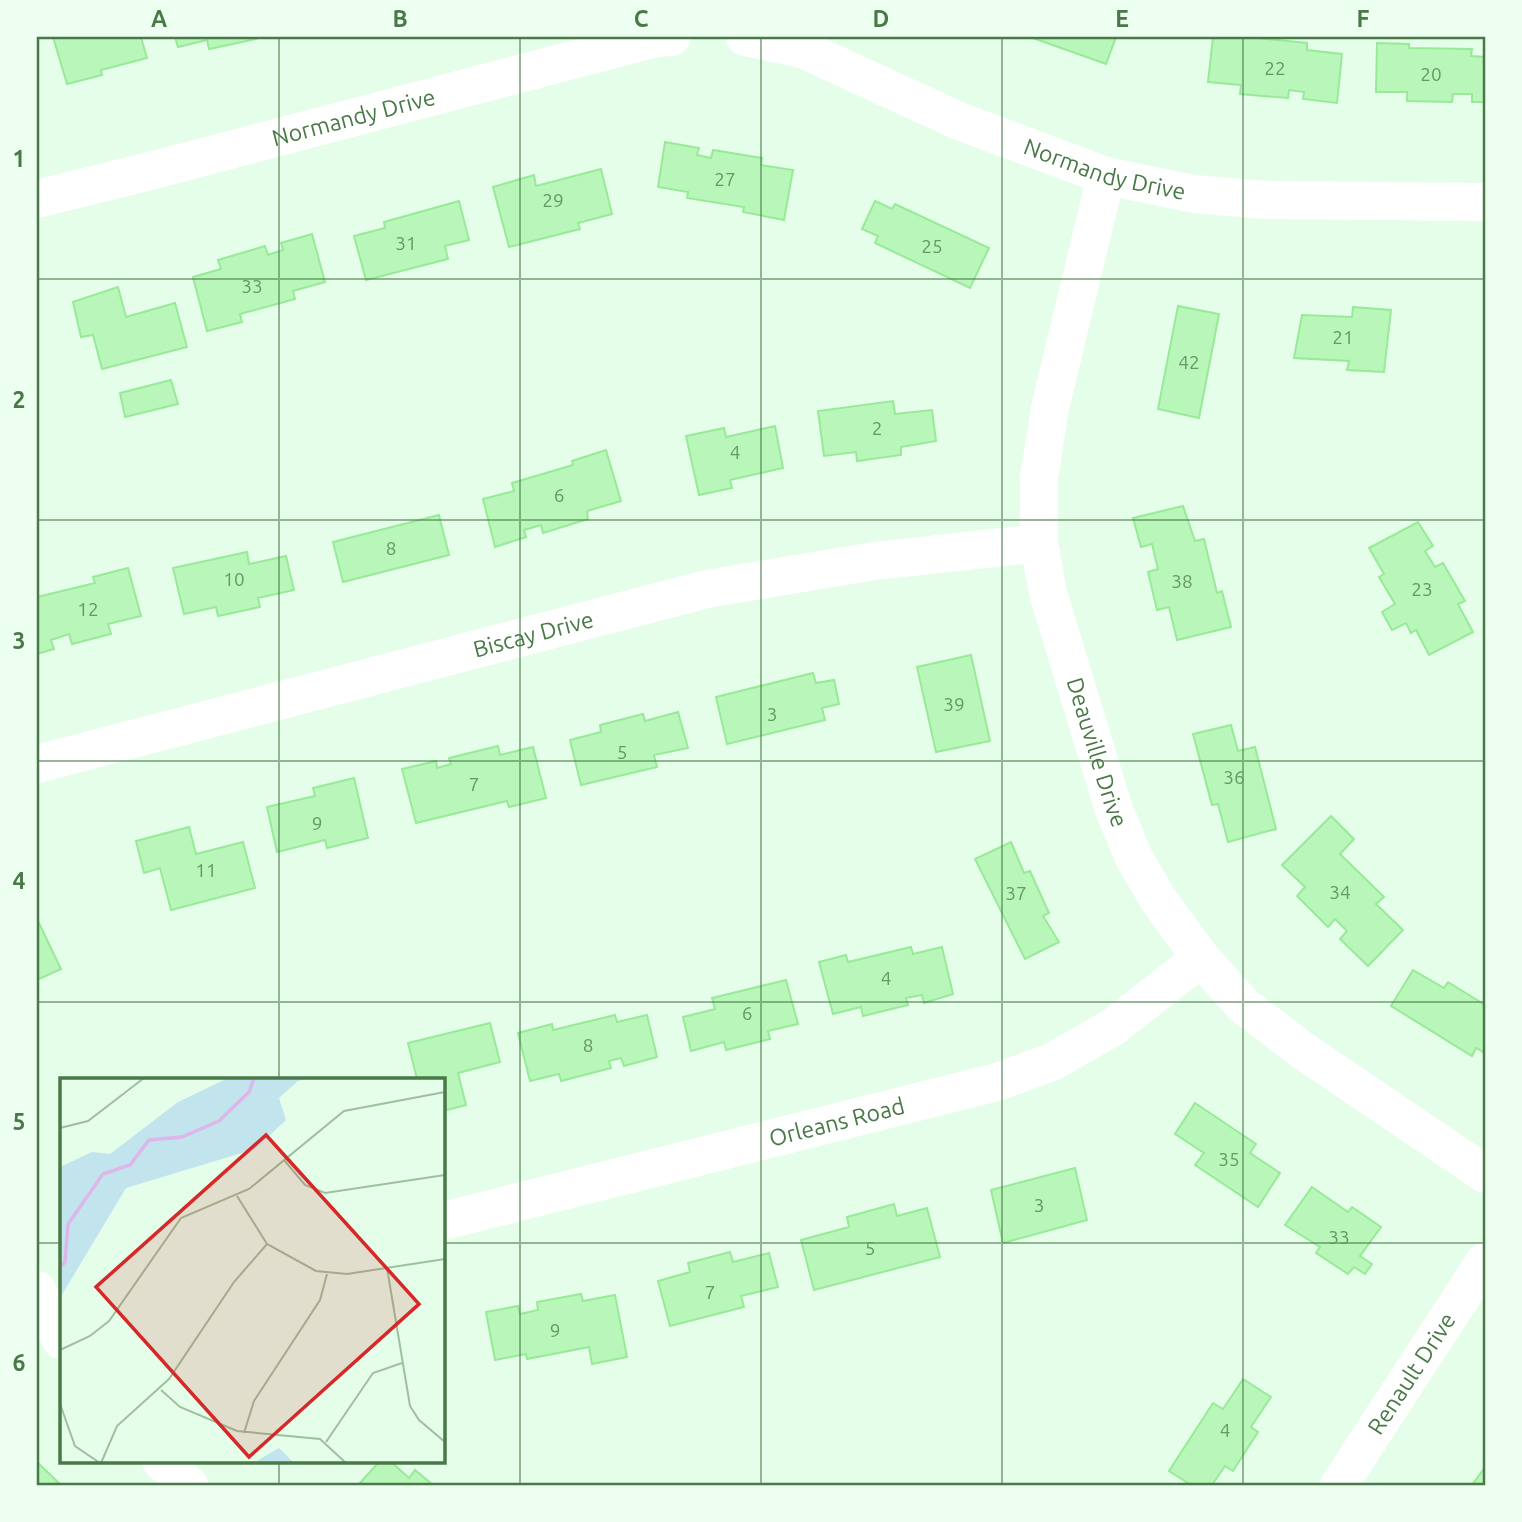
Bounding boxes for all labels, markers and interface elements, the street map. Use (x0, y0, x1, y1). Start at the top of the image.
text: A (151, 6, 167, 31)
text: B (392, 6, 408, 31)
text: C (634, 6, 649, 31)
text: D (873, 6, 889, 31)
text: E (1115, 6, 1129, 31)
text: F (1357, 6, 1370, 31)
house number: 22 (1264, 57, 1286, 79)
house number: 20 (1420, 63, 1442, 85)
street label: Normandy Drive (269, 84, 438, 150)
street label: Normandy Drive (1021, 133, 1188, 204)
text: 1 (13, 146, 25, 171)
house number: 27 (714, 168, 736, 190)
house number: 29 (542, 189, 564, 211)
house number: 31 (395, 232, 417, 254)
house number: 25 (921, 235, 943, 257)
house number: 33 (241, 275, 263, 297)
house number: 21 (1332, 326, 1354, 348)
house number: 42 (1178, 351, 1200, 373)
text: 2 (13, 387, 25, 412)
house number: 2 (872, 417, 882, 439)
house number: 4 (730, 441, 740, 463)
house number: 6 (554, 484, 564, 506)
house number: 8 (386, 537, 396, 559)
house number: 10 (223, 568, 245, 590)
house number: 38 (1171, 570, 1193, 592)
house number: 23 (1411, 578, 1433, 600)
house number: 12 (77, 598, 99, 620)
street label: Biscay Drive (470, 606, 596, 662)
text: 3 (13, 628, 25, 653)
street label: Deauville Drive (1062, 674, 1133, 831)
house number: 39 (943, 693, 965, 715)
house number: 3 (767, 703, 777, 725)
house number: 5 (617, 741, 627, 763)
house number: 36 (1223, 766, 1245, 788)
house number: 7 (469, 773, 479, 795)
house number: 9 (312, 812, 322, 834)
house number: 11 (195, 859, 217, 881)
text: 4 (13, 868, 26, 893)
house number: 34 (1329, 881, 1351, 903)
house number: 37 (1005, 882, 1027, 904)
house number: 4 (881, 967, 891, 989)
house number: 6 (742, 1002, 752, 1024)
house number: 8 (583, 1034, 593, 1056)
inset map (60, 1078, 444, 1462)
street label: Orleans Road (766, 1093, 907, 1151)
text: 5 (13, 1109, 25, 1134)
house number: 35 (1218, 1148, 1240, 1170)
house number: 3 (1034, 1194, 1044, 1216)
house number: 33 (1328, 1226, 1350, 1248)
house number: 5 (865, 1237, 875, 1259)
house number: 7 (705, 1281, 715, 1303)
street label: Renault Drive (1363, 1308, 1460, 1439)
house number: 9 (550, 1319, 560, 1341)
text: 6 (13, 1350, 26, 1375)
house number: 4 (1220, 1419, 1230, 1441)

